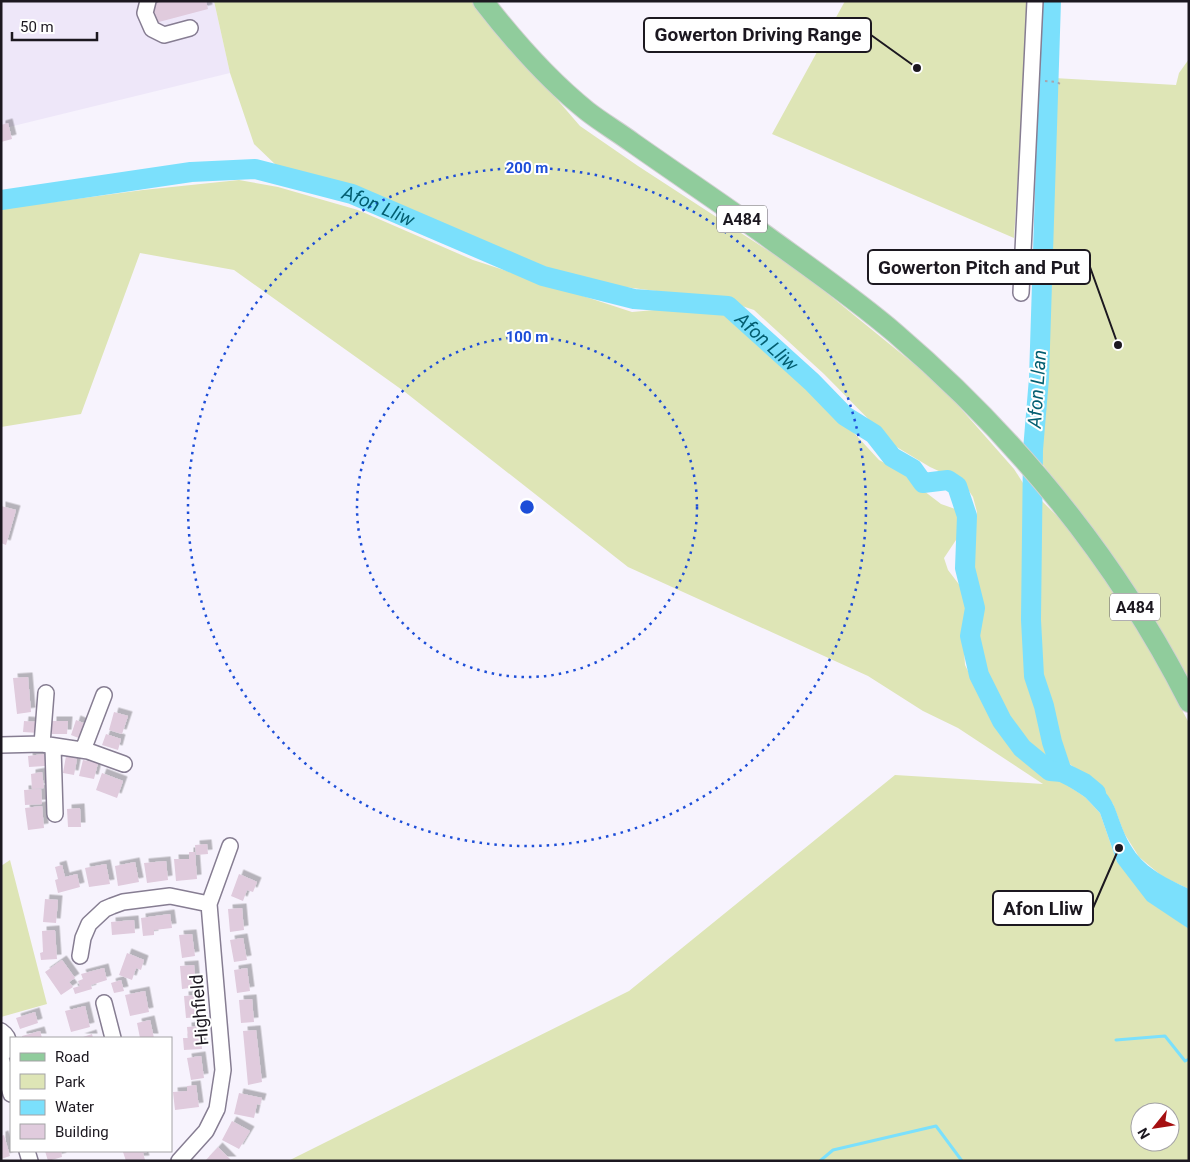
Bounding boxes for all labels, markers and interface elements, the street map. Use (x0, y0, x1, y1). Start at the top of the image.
scale bar (12, 10, 98, 42)
text: 50 m (20, 18, 54, 36)
callout: Gowerton Driving Range (644, 18, 871, 52)
text: Gowerton Driving Range (655, 23, 861, 46)
text: 200 m (506, 159, 548, 177)
water label: Afon Lliw (339, 180, 419, 231)
road number: A484 (717, 205, 767, 232)
callout: Gowerton Pitch and Put (868, 250, 1090, 284)
text: Gowerton Pitch and Put (878, 256, 1081, 279)
water label: Afon Lliw (730, 306, 804, 376)
text: 100 m (506, 328, 548, 346)
water label: Afon Llan (1023, 349, 1051, 430)
centre of rings (518, 498, 536, 516)
road number: A484 (1110, 594, 1160, 620)
callout: Afon Lliw (993, 891, 1093, 925)
text: Afon Lliw (1003, 897, 1083, 920)
street label: Highfield (185, 974, 213, 1046)
legend (10, 1037, 172, 1152)
text: Road (55, 1048, 89, 1066)
text: Park (55, 1073, 86, 1091)
text: Water (55, 1098, 94, 1116)
north arrow (1130, 1102, 1180, 1152)
text: Building (55, 1123, 109, 1141)
text: N (1134, 1125, 1153, 1142)

